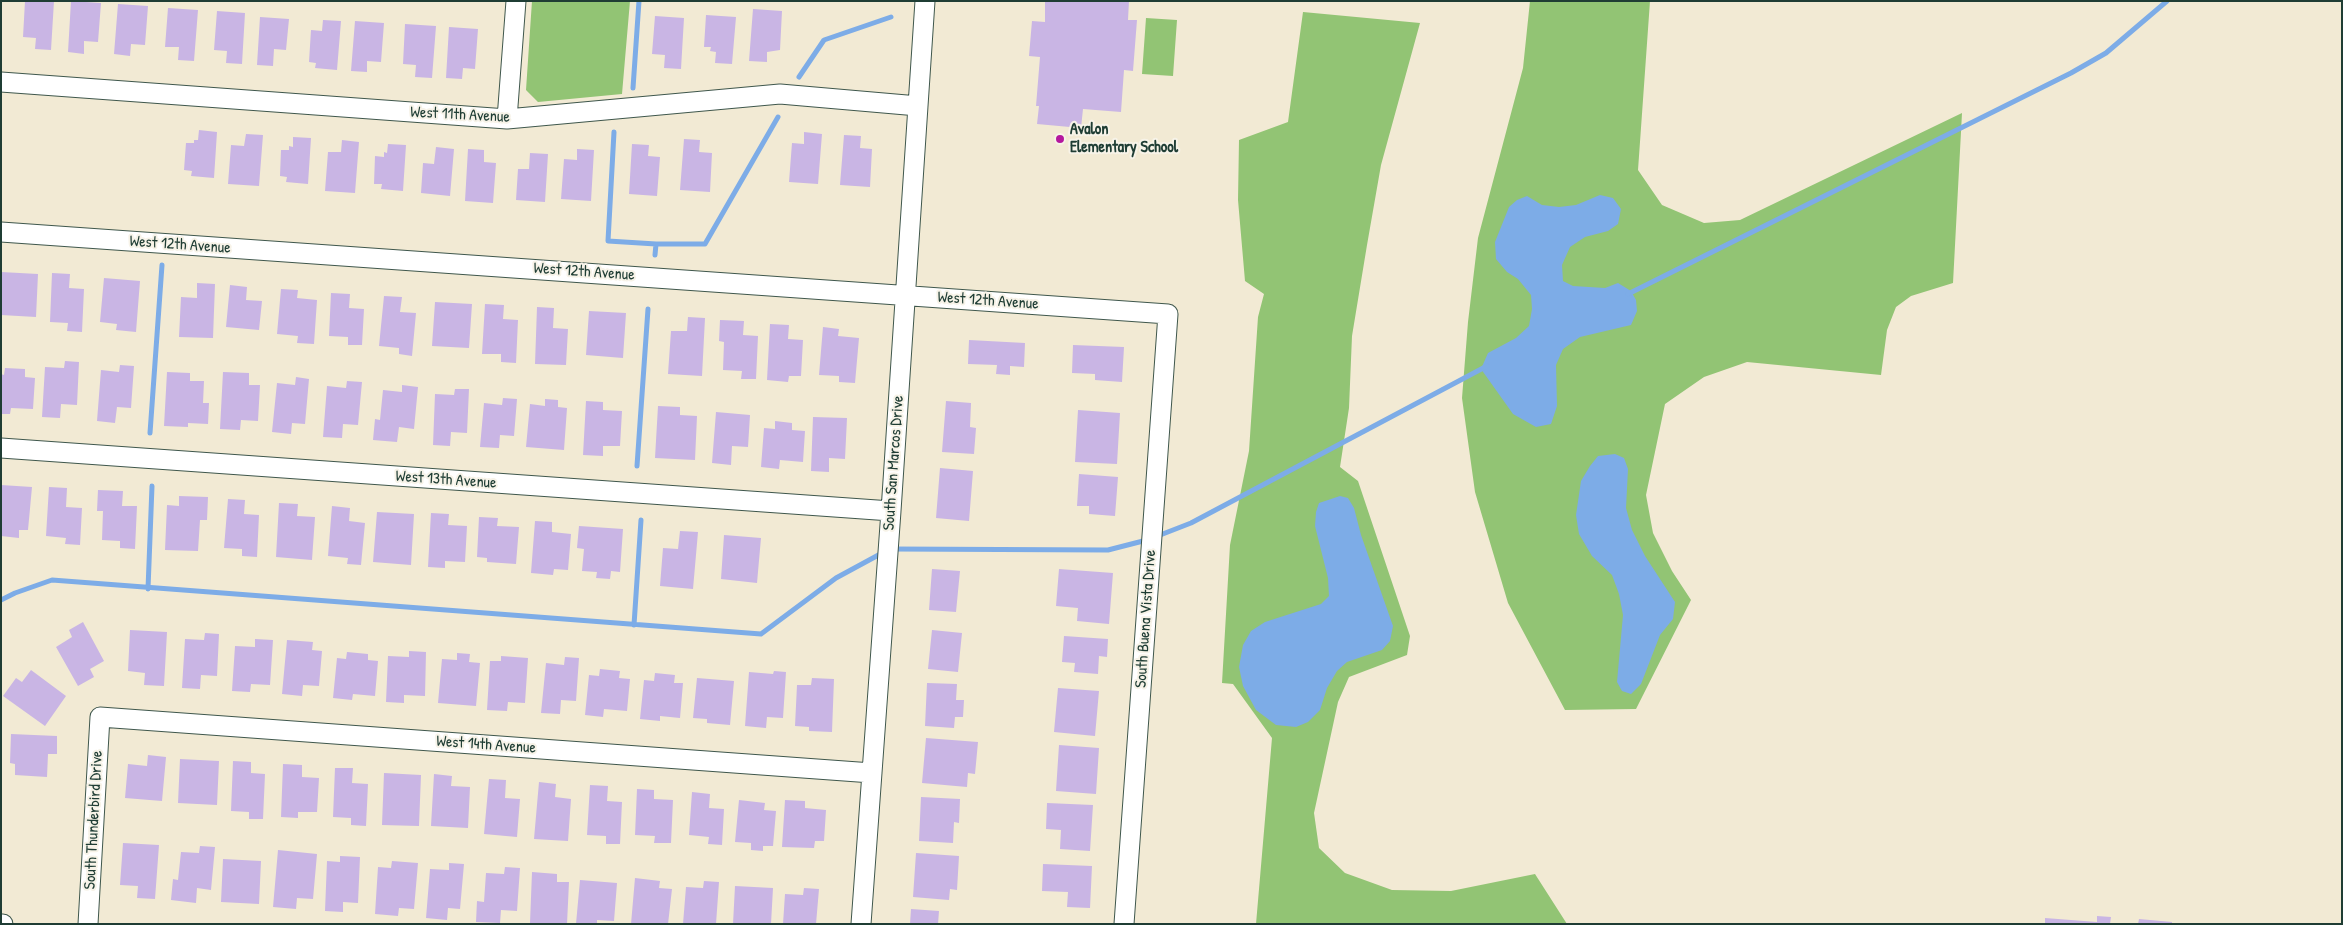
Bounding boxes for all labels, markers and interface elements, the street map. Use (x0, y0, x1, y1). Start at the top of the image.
street label: West 11th Avenue (410, 103, 510, 127)
place label: Avalon Elementary School (1070, 120, 1178, 158)
marker: Avalon Elementary School (1054, 133, 1066, 145)
street label: West 12th Avenue (129, 232, 231, 258)
street label: West 12th Avenue (533, 259, 635, 285)
street label: West 12th Avenue (937, 288, 1039, 314)
street label: South San Marcos Drive (880, 395, 908, 531)
street label: West 13th Avenue (395, 467, 497, 493)
street label: South Buena Vista Drive (1132, 549, 1160, 689)
street label: West 14th Avenue (436, 732, 536, 758)
street label: South Thunderbird Drive (81, 750, 107, 890)

